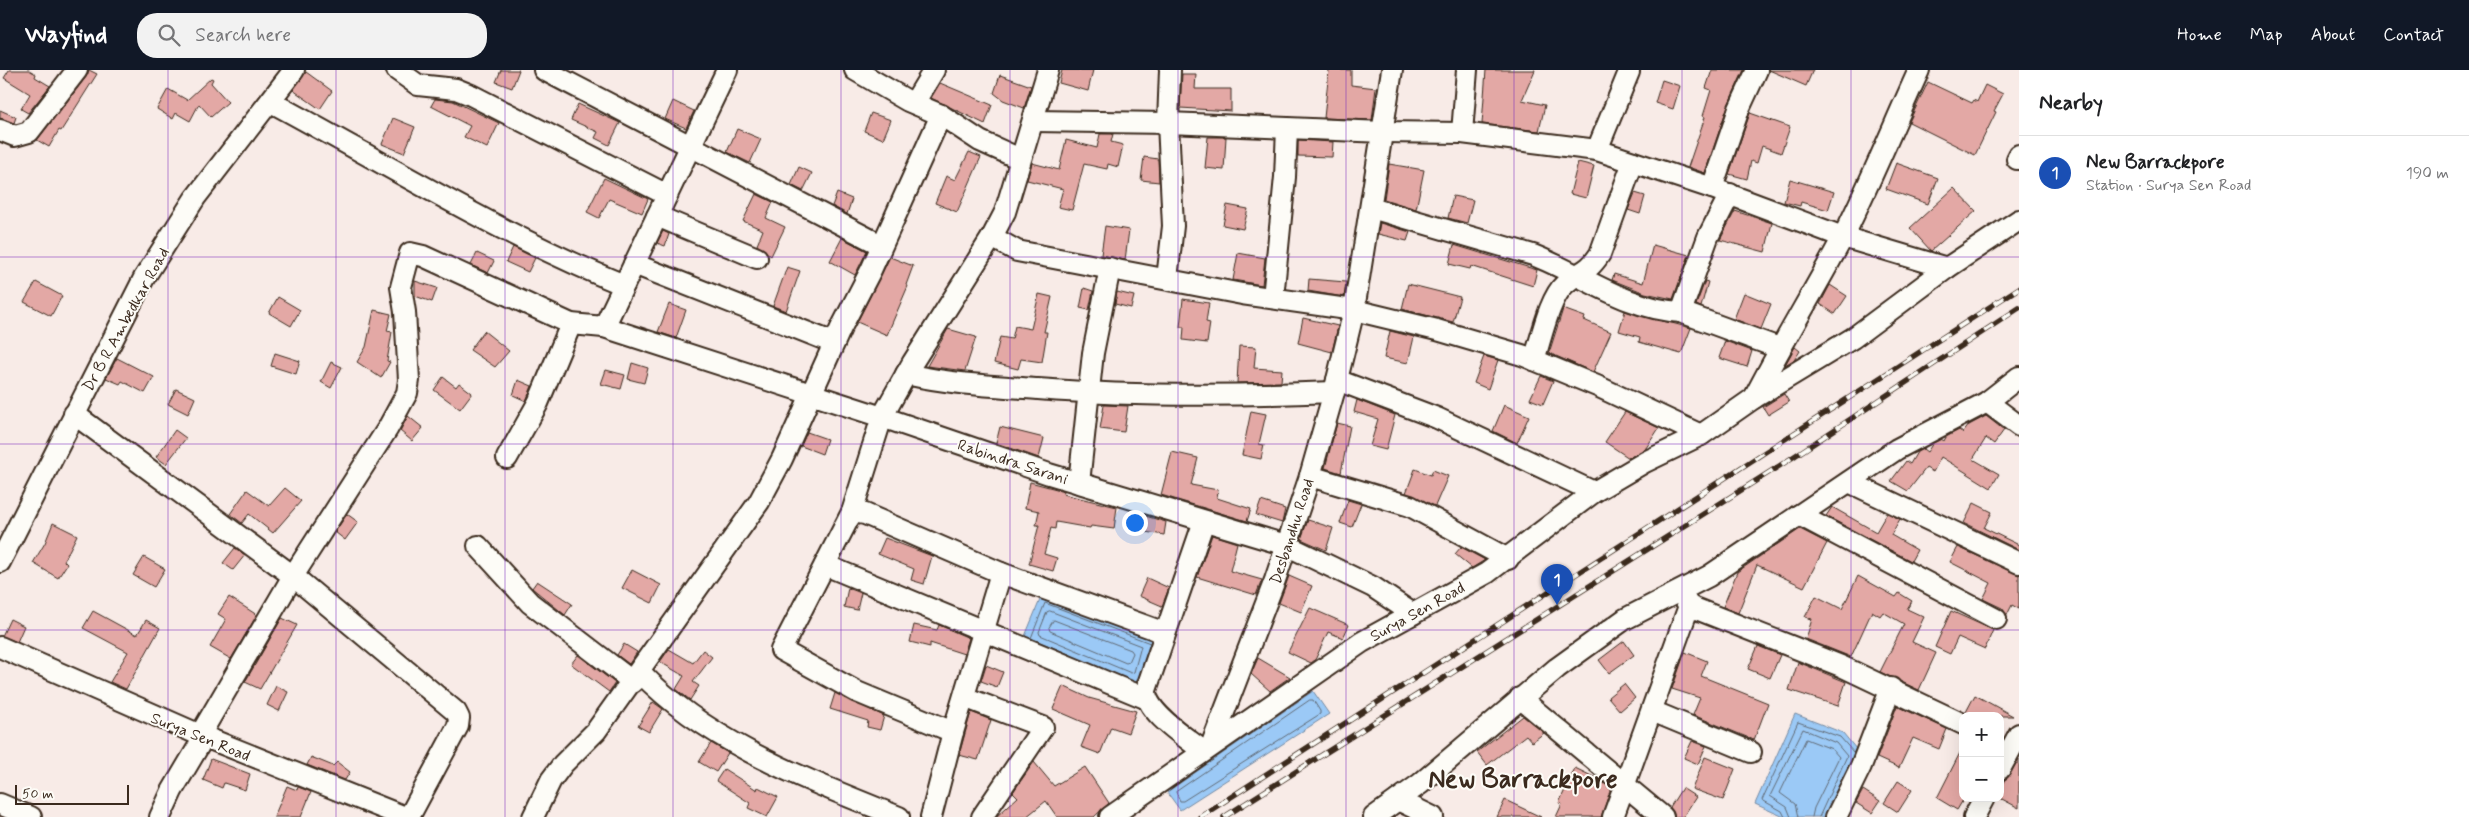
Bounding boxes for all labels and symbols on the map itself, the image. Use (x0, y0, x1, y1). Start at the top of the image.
street label: Dr B R Ambedkar Road (78, 244, 175, 395)
street label: Rabindra Sarani (955, 435, 1071, 490)
street label: Desbandhu Road (1265, 476, 1319, 587)
your location (1122, 510, 1148, 536)
pin: 1 (1541, 564, 1573, 605)
street label: Surya Sen Road (1367, 578, 1469, 647)
street label: Surya Sen Road (148, 708, 253, 767)
district label: New Barrackpore (1428, 763, 1618, 797)
scale bar (15, 782, 129, 805)

